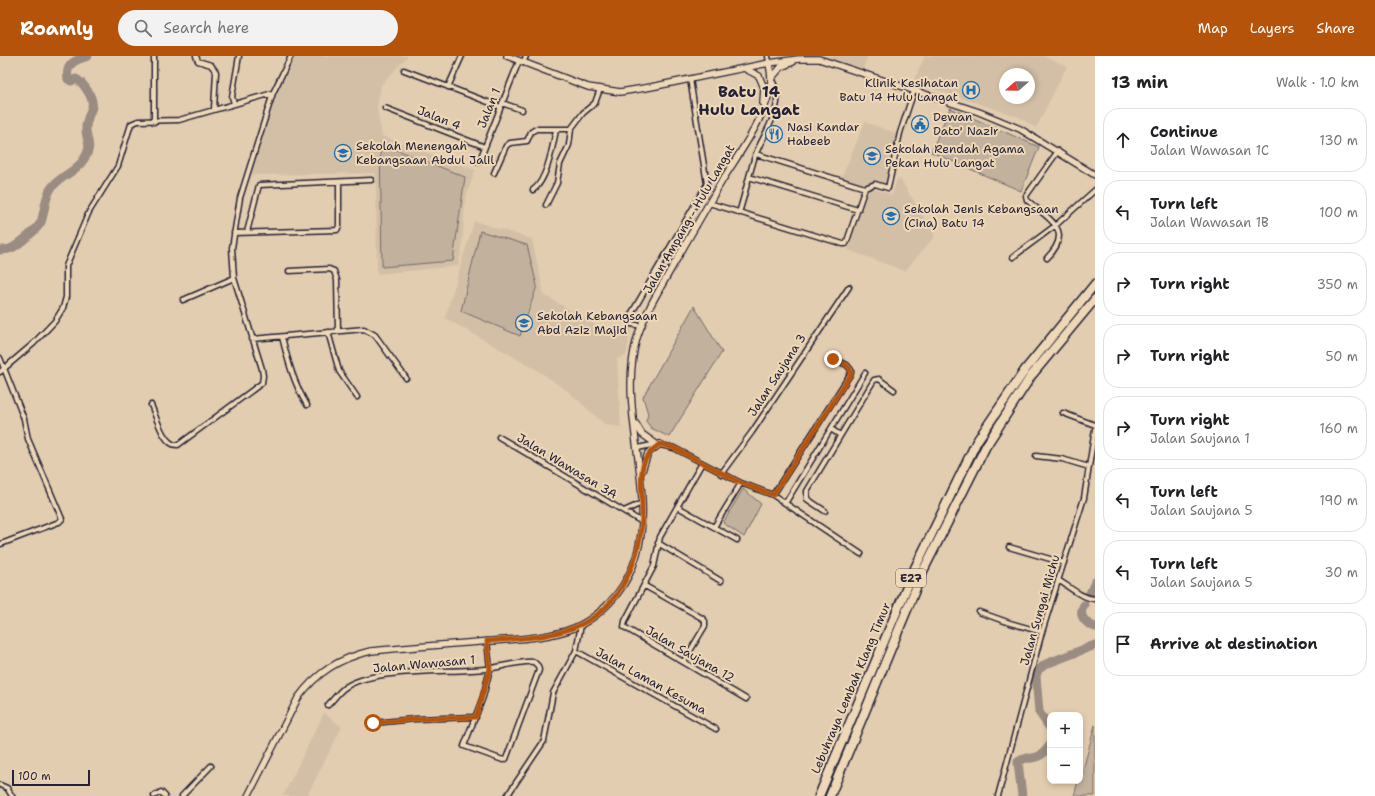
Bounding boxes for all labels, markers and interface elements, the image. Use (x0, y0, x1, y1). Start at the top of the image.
search box (118, 10, 398, 46)
text: Roamly (20, 16, 94, 41)
icon: search (132, 17, 154, 39)
text: Search here (164, 18, 249, 38)
text: Map (1198, 19, 1228, 37)
text: Layers (1250, 19, 1294, 37)
text: Share (1316, 19, 1355, 37)
north arrow (999, 68, 1035, 104)
text: 13 min (1111, 71, 1168, 93)
text: Walk · 1.0 km (1276, 74, 1359, 91)
place label: Klinik Kesihatan Batu 14 Hulu Langat (840, 75, 958, 105)
hospital icon: Klinik Kesihatan Batu 14 Hulu Langat (961, 80, 981, 100)
district label: Batu 14 Hulu Langat (698, 81, 800, 120)
street label: Jalan 1 (474, 86, 504, 130)
street label: Jalan 4 (415, 102, 463, 134)
place label: Dewan Dato' Nazir (933, 109, 999, 139)
public building icon: Dewan Dato' Nazir (910, 114, 930, 134)
place label: Nasi Kandar Habeeb (787, 119, 860, 149)
text: Continue (1150, 122, 1218, 142)
restaurant icon: Nasi Kandar Habeeb (764, 124, 784, 144)
icon: ahead (1112, 129, 1134, 151)
text: 130 m (1320, 132, 1358, 149)
place label: Sekolah Menengah Kebangsaan Abdul Jalil (356, 138, 494, 168)
street label: Jalan Ampang - Hulu Langat (640, 141, 738, 297)
place label: Sekolah Rendah Agama Pekan Hulu Langat (885, 141, 1025, 171)
text: Jalan Wawasan 1C (1150, 142, 1269, 159)
school or university icon: Sekolah Menengah Kebangsaan Abdul Jalil (333, 143, 353, 163)
school or university icon: Sekolah Rendah Agama Pekan Hulu Langat (862, 146, 882, 166)
text: Turn left (1150, 194, 1218, 214)
place label: Sekolah Jenis Kebangsaan (Cina) Batu 14 (904, 201, 1059, 231)
icon: left (1112, 201, 1134, 223)
text: 100 m (1319, 204, 1358, 221)
school or university icon: Sekolah Jenis Kebangsaan (Cina) Batu 14 (881, 206, 901, 226)
text: Jalan Wawasan 1B (1150, 214, 1269, 231)
icon: right (1112, 273, 1134, 295)
text: Turn right (1150, 274, 1230, 294)
text: 350 m (1317, 276, 1358, 293)
place label: Sekolah Kebangsaan Abd Aziz Majid (537, 308, 657, 338)
school or university icon: Sekolah Kebangsaan Abd Aziz Majid (514, 313, 534, 333)
street label: Jalan Saujana 3 (744, 331, 810, 419)
icon: right (1112, 345, 1134, 367)
text: Turn right (1150, 346, 1230, 366)
text: 50 m (1325, 348, 1358, 365)
route end (824, 350, 842, 368)
text: Turn right (1150, 410, 1230, 430)
icon: right (1112, 417, 1134, 439)
text: 160 m (1320, 420, 1358, 437)
street label: Jalan Wawasan 3A (514, 430, 620, 502)
text: Jalan Saujana 1 (1150, 430, 1250, 447)
text: Turn left (1150, 482, 1218, 502)
icon: left (1112, 489, 1134, 511)
text: 190 m (1319, 492, 1358, 509)
text: Jalan Saujana 5 (1150, 502, 1252, 519)
street label: Jalan Sungai Michu (1017, 553, 1063, 667)
text: Turn left (1150, 554, 1218, 574)
icon: left (1112, 561, 1134, 583)
text: 30 m (1324, 564, 1358, 581)
road number: E27 (896, 569, 926, 587)
text: Jalan Saujana 5 (1150, 574, 1252, 591)
street label: Lebuhraya Lembah Klang Timur (808, 600, 895, 776)
street label: Jalan Saujana 12 (643, 622, 737, 686)
icon: arrive (1112, 633, 1134, 655)
text: Arrive at destination (1150, 634, 1318, 654)
street label: Jalan Laman Kesuma (593, 644, 710, 718)
street label: Jalan Wawasan 1 (372, 652, 476, 676)
map controls (1047, 712, 1083, 784)
button: + (1047, 712, 1083, 748)
route start (364, 714, 382, 732)
button: − (1047, 748, 1083, 784)
scale bar (12, 768, 90, 787)
text: 100 m (18, 769, 51, 784)

